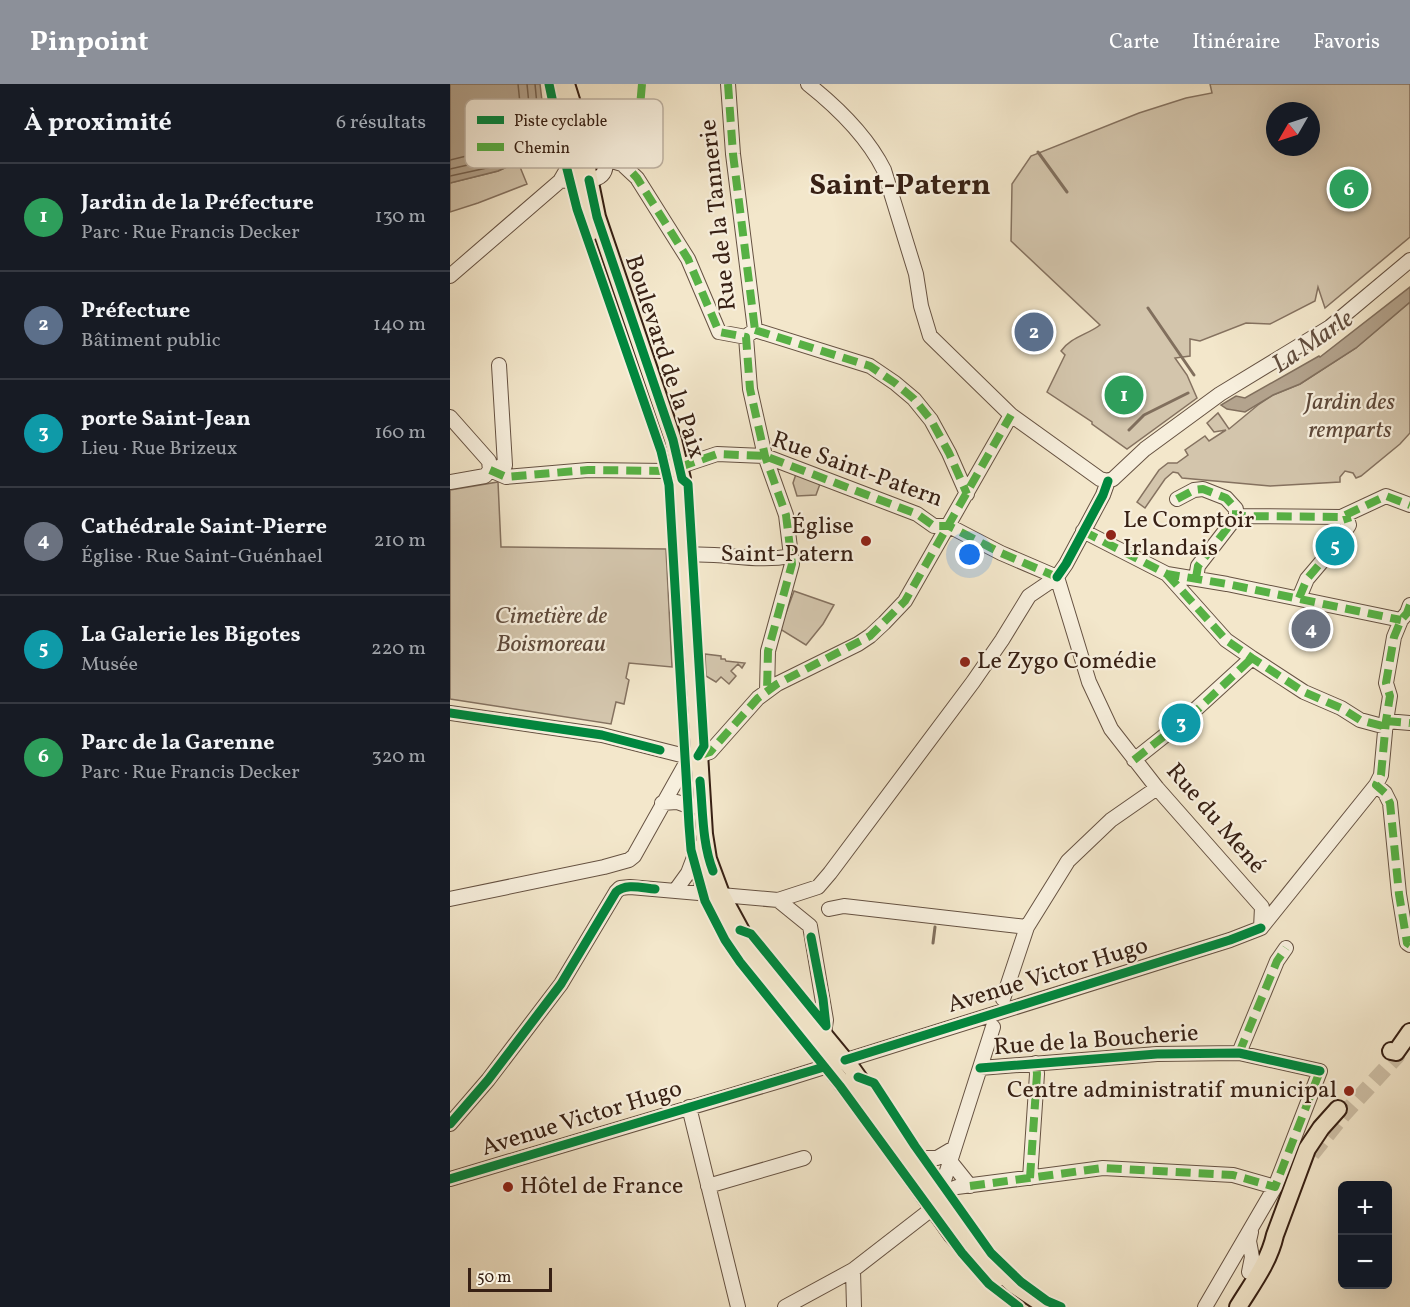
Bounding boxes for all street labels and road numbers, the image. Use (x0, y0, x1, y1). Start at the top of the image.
street label: Rue de la Tannerie (692, 118, 746, 312)
street label: Boulevard de la Paix (615, 251, 713, 463)
street label: Rue Saint-Patern (767, 423, 947, 517)
street label: Rue du Mené (1157, 756, 1273, 882)
street label: Avenue Victor Hugo (943, 929, 1153, 1023)
street label: Rue de la Boucherie (992, 1017, 1200, 1065)
street label: Avenue Victor Hugo (477, 1072, 687, 1166)

